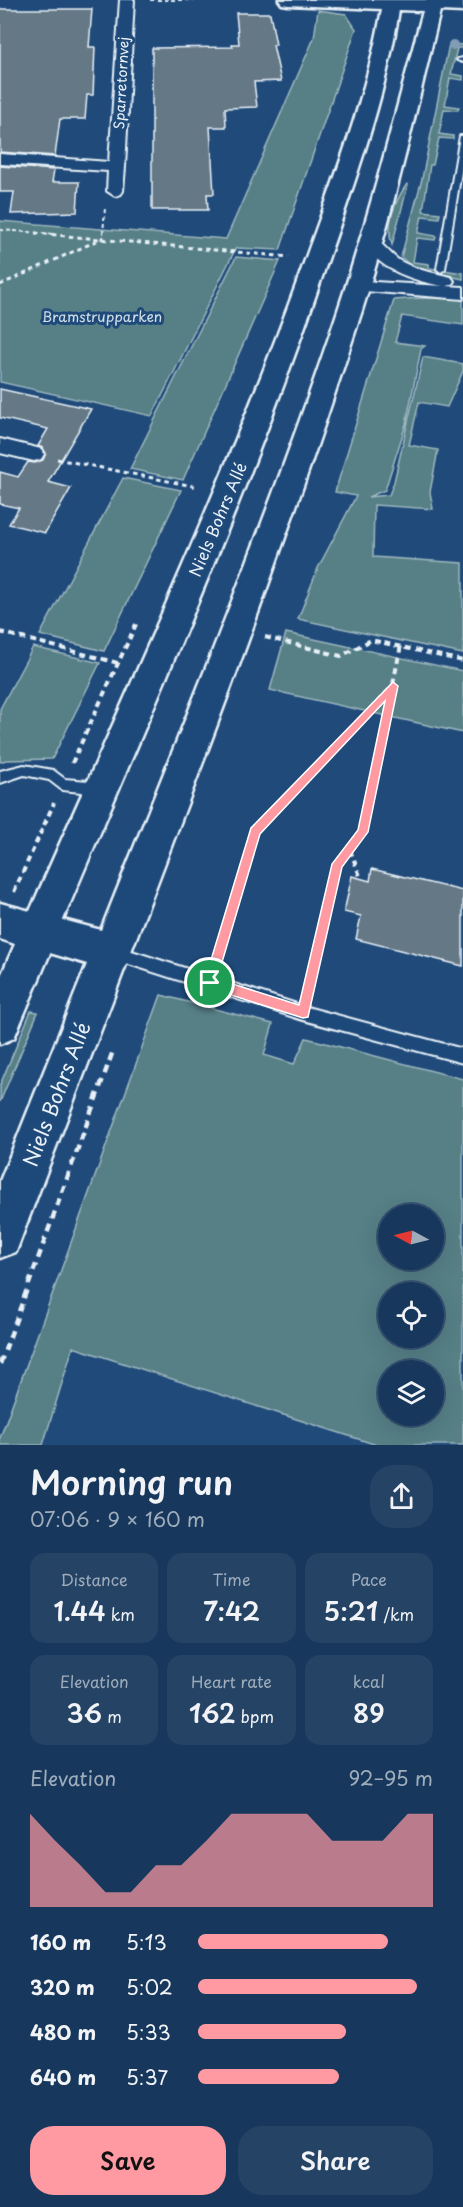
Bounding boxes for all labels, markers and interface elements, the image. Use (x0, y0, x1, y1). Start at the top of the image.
street label: Sparretornvej (108, 36, 134, 130)
park label: Bramstrupparken (42, 306, 162, 327)
street label: Niels Bohrs Allé (182, 458, 252, 580)
pin (184, 957, 235, 1008)
icon: arrive (193, 966, 226, 999)
street label: Niels Bohrs Allé (15, 1017, 97, 1171)
north arrow (378, 1204, 444, 1270)
map controls (378, 1204, 444, 1426)
button: locate (378, 1282, 444, 1348)
button: layers (378, 1360, 444, 1426)
text: Morning run (30, 1456, 233, 1506)
button: share (370, 1465, 433, 1528)
text: 07:06 · 9 × 160 m (30, 1504, 205, 1534)
text: Distance (61, 1567, 128, 1591)
text: Time (213, 1567, 250, 1591)
text: Pace (351, 1567, 387, 1591)
text: 1.44 (53, 1591, 106, 1630)
text: 7:42 (203, 1591, 260, 1630)
text: 5:21 (324, 1591, 378, 1630)
text: km (106, 1602, 135, 1626)
text: /km (378, 1602, 414, 1626)
text: Elevation (60, 1669, 129, 1693)
text: Heart rate (191, 1669, 272, 1693)
text: kcal (353, 1669, 385, 1693)
text: 36 (67, 1693, 102, 1732)
text: 162 (189, 1693, 236, 1732)
text: 89 (353, 1693, 385, 1732)
text: m (102, 1704, 122, 1728)
text: bpm (236, 1704, 274, 1728)
text: Elevation (30, 1763, 116, 1793)
text: 92–95 m (348, 1763, 433, 1793)
text: 160 m (30, 1927, 91, 1957)
text: 5:13 (126, 1927, 167, 1957)
text: 320 m (30, 1972, 95, 2002)
text: 5:02 (126, 1972, 173, 2002)
text: 480 m (30, 2017, 96, 2047)
text: 5:33 (126, 2017, 171, 2047)
text: 640 m (30, 2062, 96, 2092)
text: 5:37 (126, 2062, 168, 2092)
button: Save (30, 2126, 226, 2195)
button: Share (238, 2126, 433, 2195)

